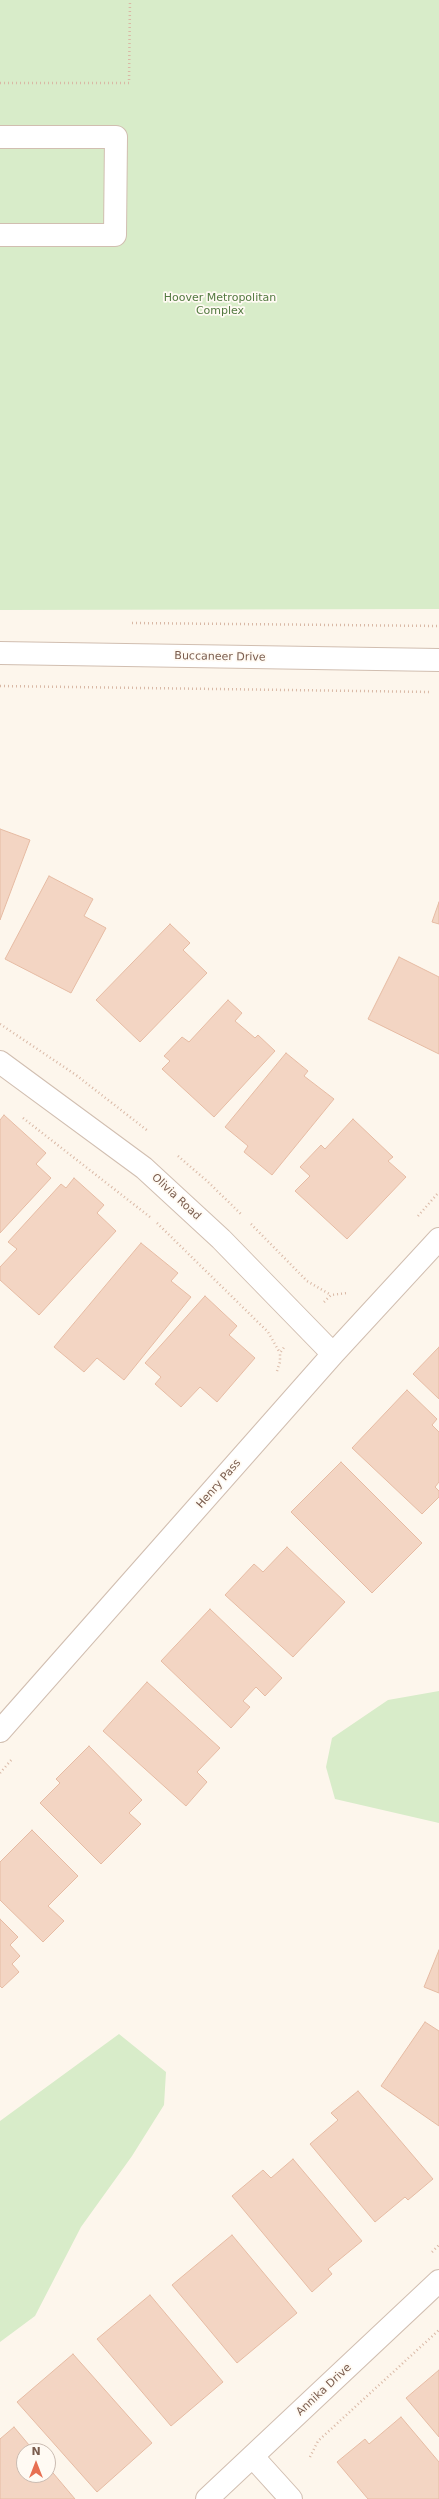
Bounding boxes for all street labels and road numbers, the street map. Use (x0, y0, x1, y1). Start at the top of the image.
street label: Buccaneer Drive (174, 650, 266, 664)
street label: Olivia Road (149, 1171, 203, 1223)
street label: Henry Pass (194, 1457, 244, 1511)
street label: Annika Drive (294, 2361, 354, 2419)

